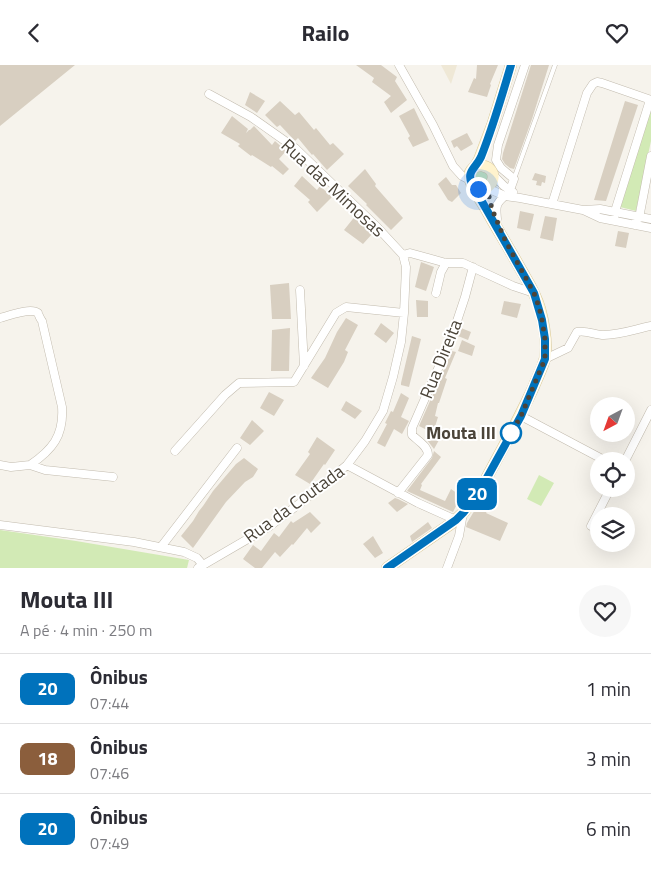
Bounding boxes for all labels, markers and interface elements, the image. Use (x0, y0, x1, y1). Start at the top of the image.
text: Railo (301, 16, 350, 50)
icon: back (20, 19, 48, 47)
icon: heart (603, 19, 631, 47)
street label: Rua das Mimosas (275, 132, 391, 243)
your location (466, 177, 491, 202)
street label: Rua Direita (412, 315, 469, 403)
north arrow (590, 397, 635, 443)
map controls (590, 397, 635, 552)
place label: Mouta III (426, 419, 496, 446)
marker: Mouta III (500, 422, 522, 444)
button: locate (590, 452, 635, 497)
street label: Rua da Coutada (238, 458, 350, 549)
line badge: 20 (454, 478, 500, 510)
text: 20 (467, 480, 487, 507)
button: layers (590, 507, 635, 552)
text: Mouta III (20, 581, 113, 617)
button: heart (579, 585, 631, 637)
text: A pé · 4 min · 250 m (20, 618, 152, 642)
text: Ônibus (90, 662, 148, 691)
text: 1 min (586, 674, 631, 703)
text: 20 (37, 675, 58, 702)
text: 07:44 (90, 691, 129, 715)
text: Ônibus (90, 732, 148, 761)
text: 3 min (586, 744, 631, 773)
text: 18 (37, 745, 58, 772)
text: 07:46 (90, 761, 129, 785)
text: Ônibus (90, 802, 148, 831)
text: 6 min (586, 814, 631, 843)
text: 20 (37, 815, 58, 842)
text: 07:49 (90, 831, 129, 855)

